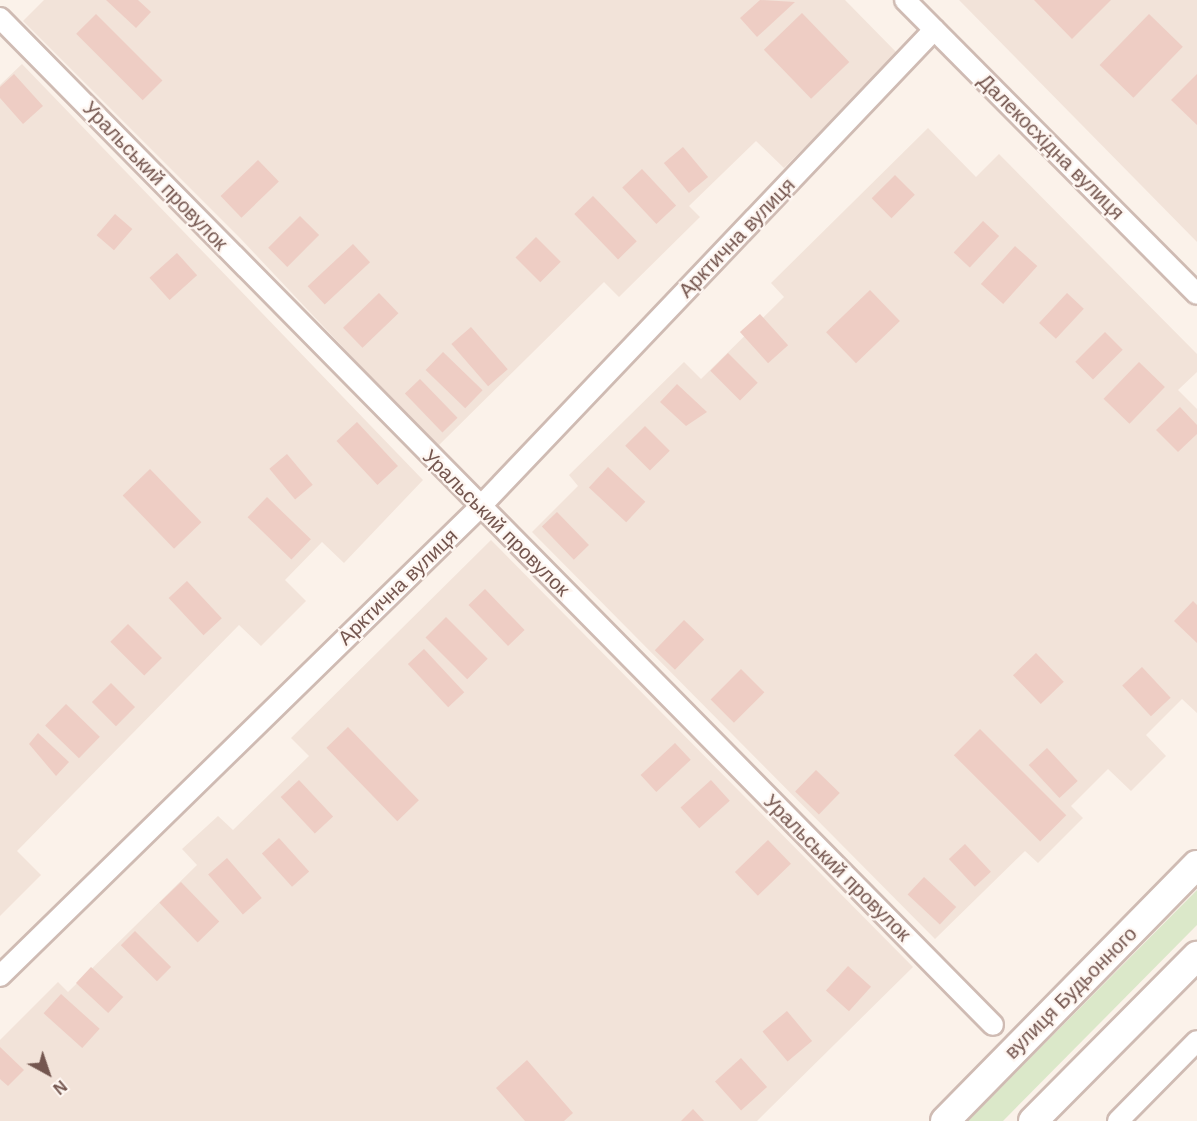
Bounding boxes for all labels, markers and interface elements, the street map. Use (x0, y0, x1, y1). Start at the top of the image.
street label: Далекосхідна вулиця (973, 69, 1129, 225)
street label: Уральський провулок (78, 97, 232, 255)
street label: Арктична вулиця (674, 173, 800, 303)
street label: Уральський провулок (418, 445, 574, 601)
street label: Арктична вулиця (333, 524, 463, 650)
street label: Уральський провулок (759, 790, 915, 946)
street label: вулиця Будьонного (1000, 922, 1142, 1064)
north arrow (18, 1043, 78, 1103)
text: N (50, 1077, 70, 1097)

